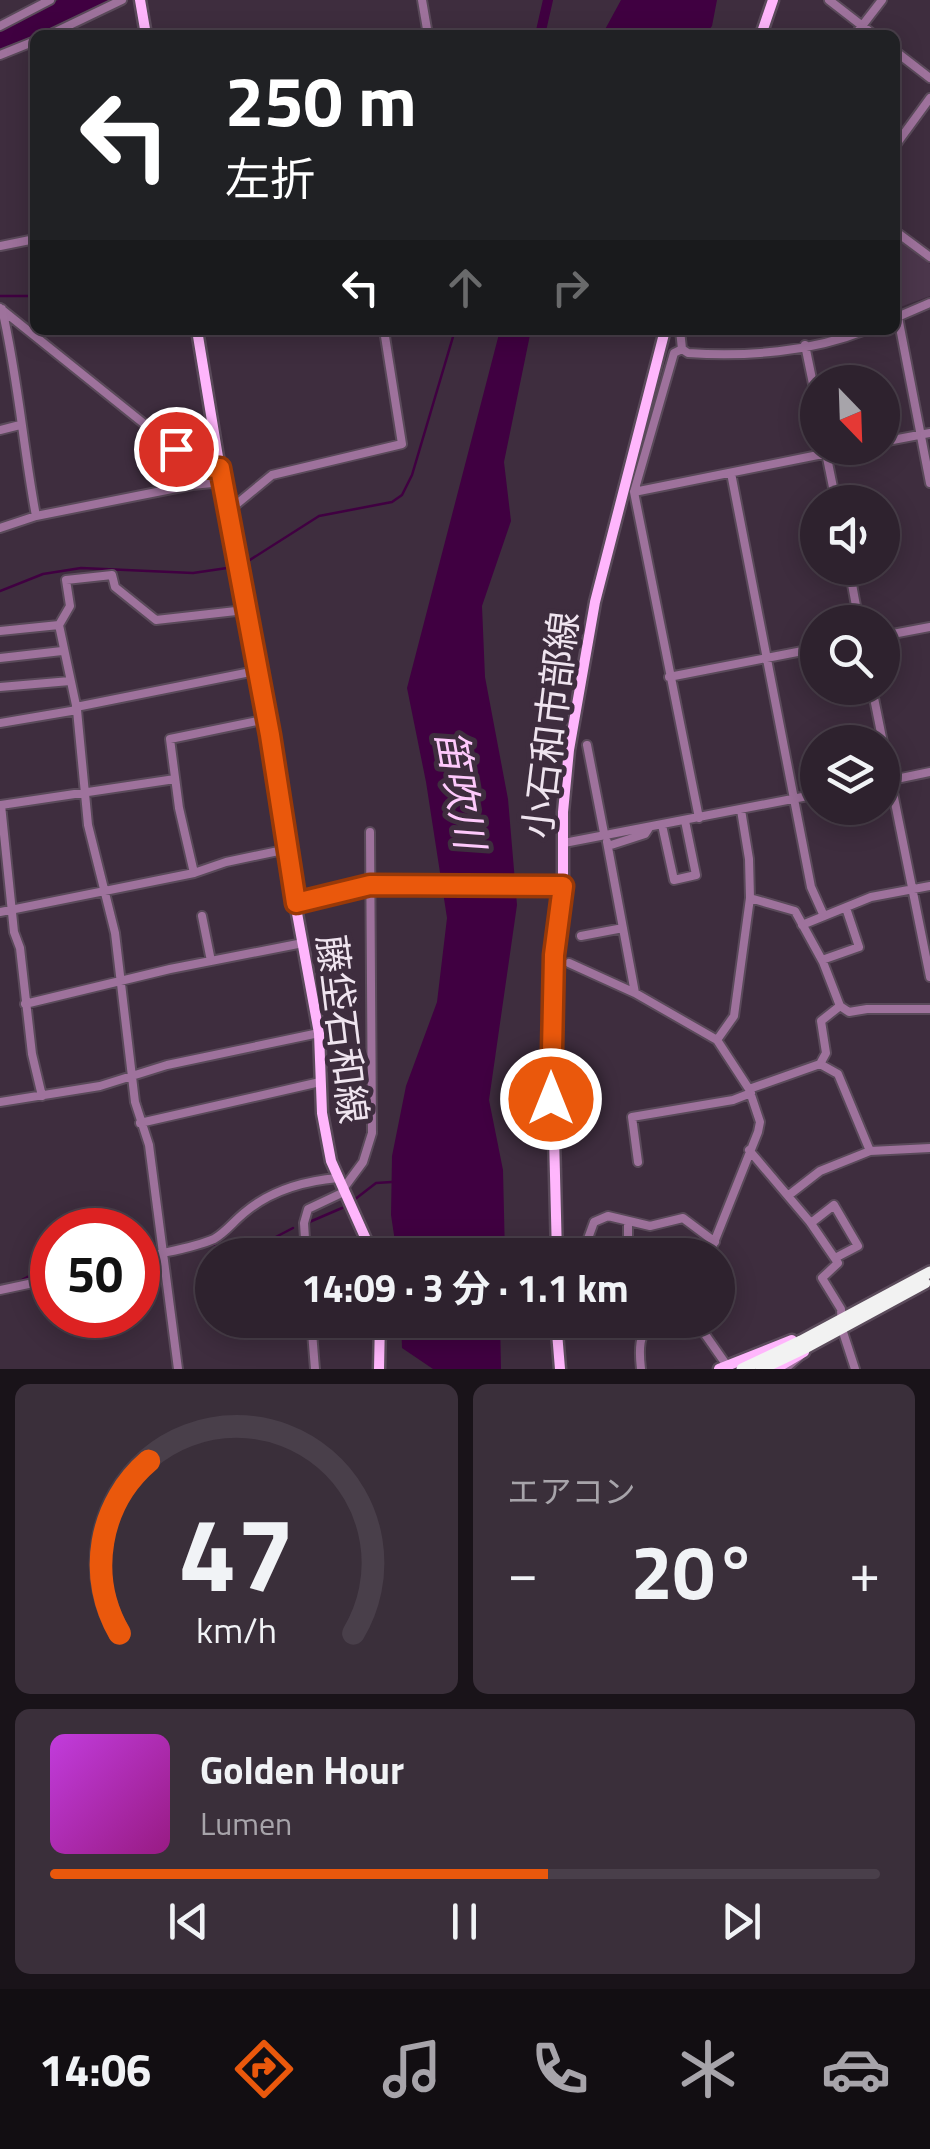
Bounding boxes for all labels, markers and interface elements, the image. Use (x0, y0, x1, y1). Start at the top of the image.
text: 250 m (225, 47, 417, 153)
icon: left (60, 70, 190, 200)
text: 左折 (225, 144, 315, 212)
icon: left (333, 260, 388, 315)
icon: ahead (438, 260, 493, 315)
icon: right (543, 260, 598, 315)
north arrow (800, 365, 900, 465)
map controls (800, 365, 900, 825)
pin (134, 407, 219, 492)
icon: arrive (149, 422, 204, 477)
button: sound (800, 485, 900, 585)
button: search (800, 605, 900, 705)
street label: 小石和市部線 (507, 608, 593, 842)
water label: 笛吹川 (421, 725, 502, 857)
button: layers (800, 725, 900, 825)
street label: 藤垈石和線 (303, 931, 383, 1127)
position arrow (499, 1047, 603, 1151)
speed limit sign: 50 (30, 1208, 160, 1338)
text: 14:09 · 3 分 · 1.1 km (301, 1259, 629, 1317)
text: エアコン (508, 1467, 636, 1515)
text: 47 (178, 1473, 294, 1631)
text: 20° (631, 1514, 757, 1628)
text: − (508, 1530, 538, 1613)
text: + (849, 1530, 880, 1613)
text: km/h (196, 1602, 277, 1657)
text: Golden Hour (200, 1741, 404, 1799)
text: Lumen (200, 1799, 292, 1847)
icon: previous (161, 1894, 216, 1949)
icon: pause (437, 1894, 492, 1949)
icon: next (714, 1894, 769, 1949)
icon: directions (229, 2034, 299, 2104)
icon: music (377, 2034, 447, 2104)
icon: phone (525, 2034, 595, 2104)
icon: climate (673, 2034, 743, 2104)
icon: car (821, 2034, 891, 2104)
text: 14:06 (39, 2035, 151, 2103)

